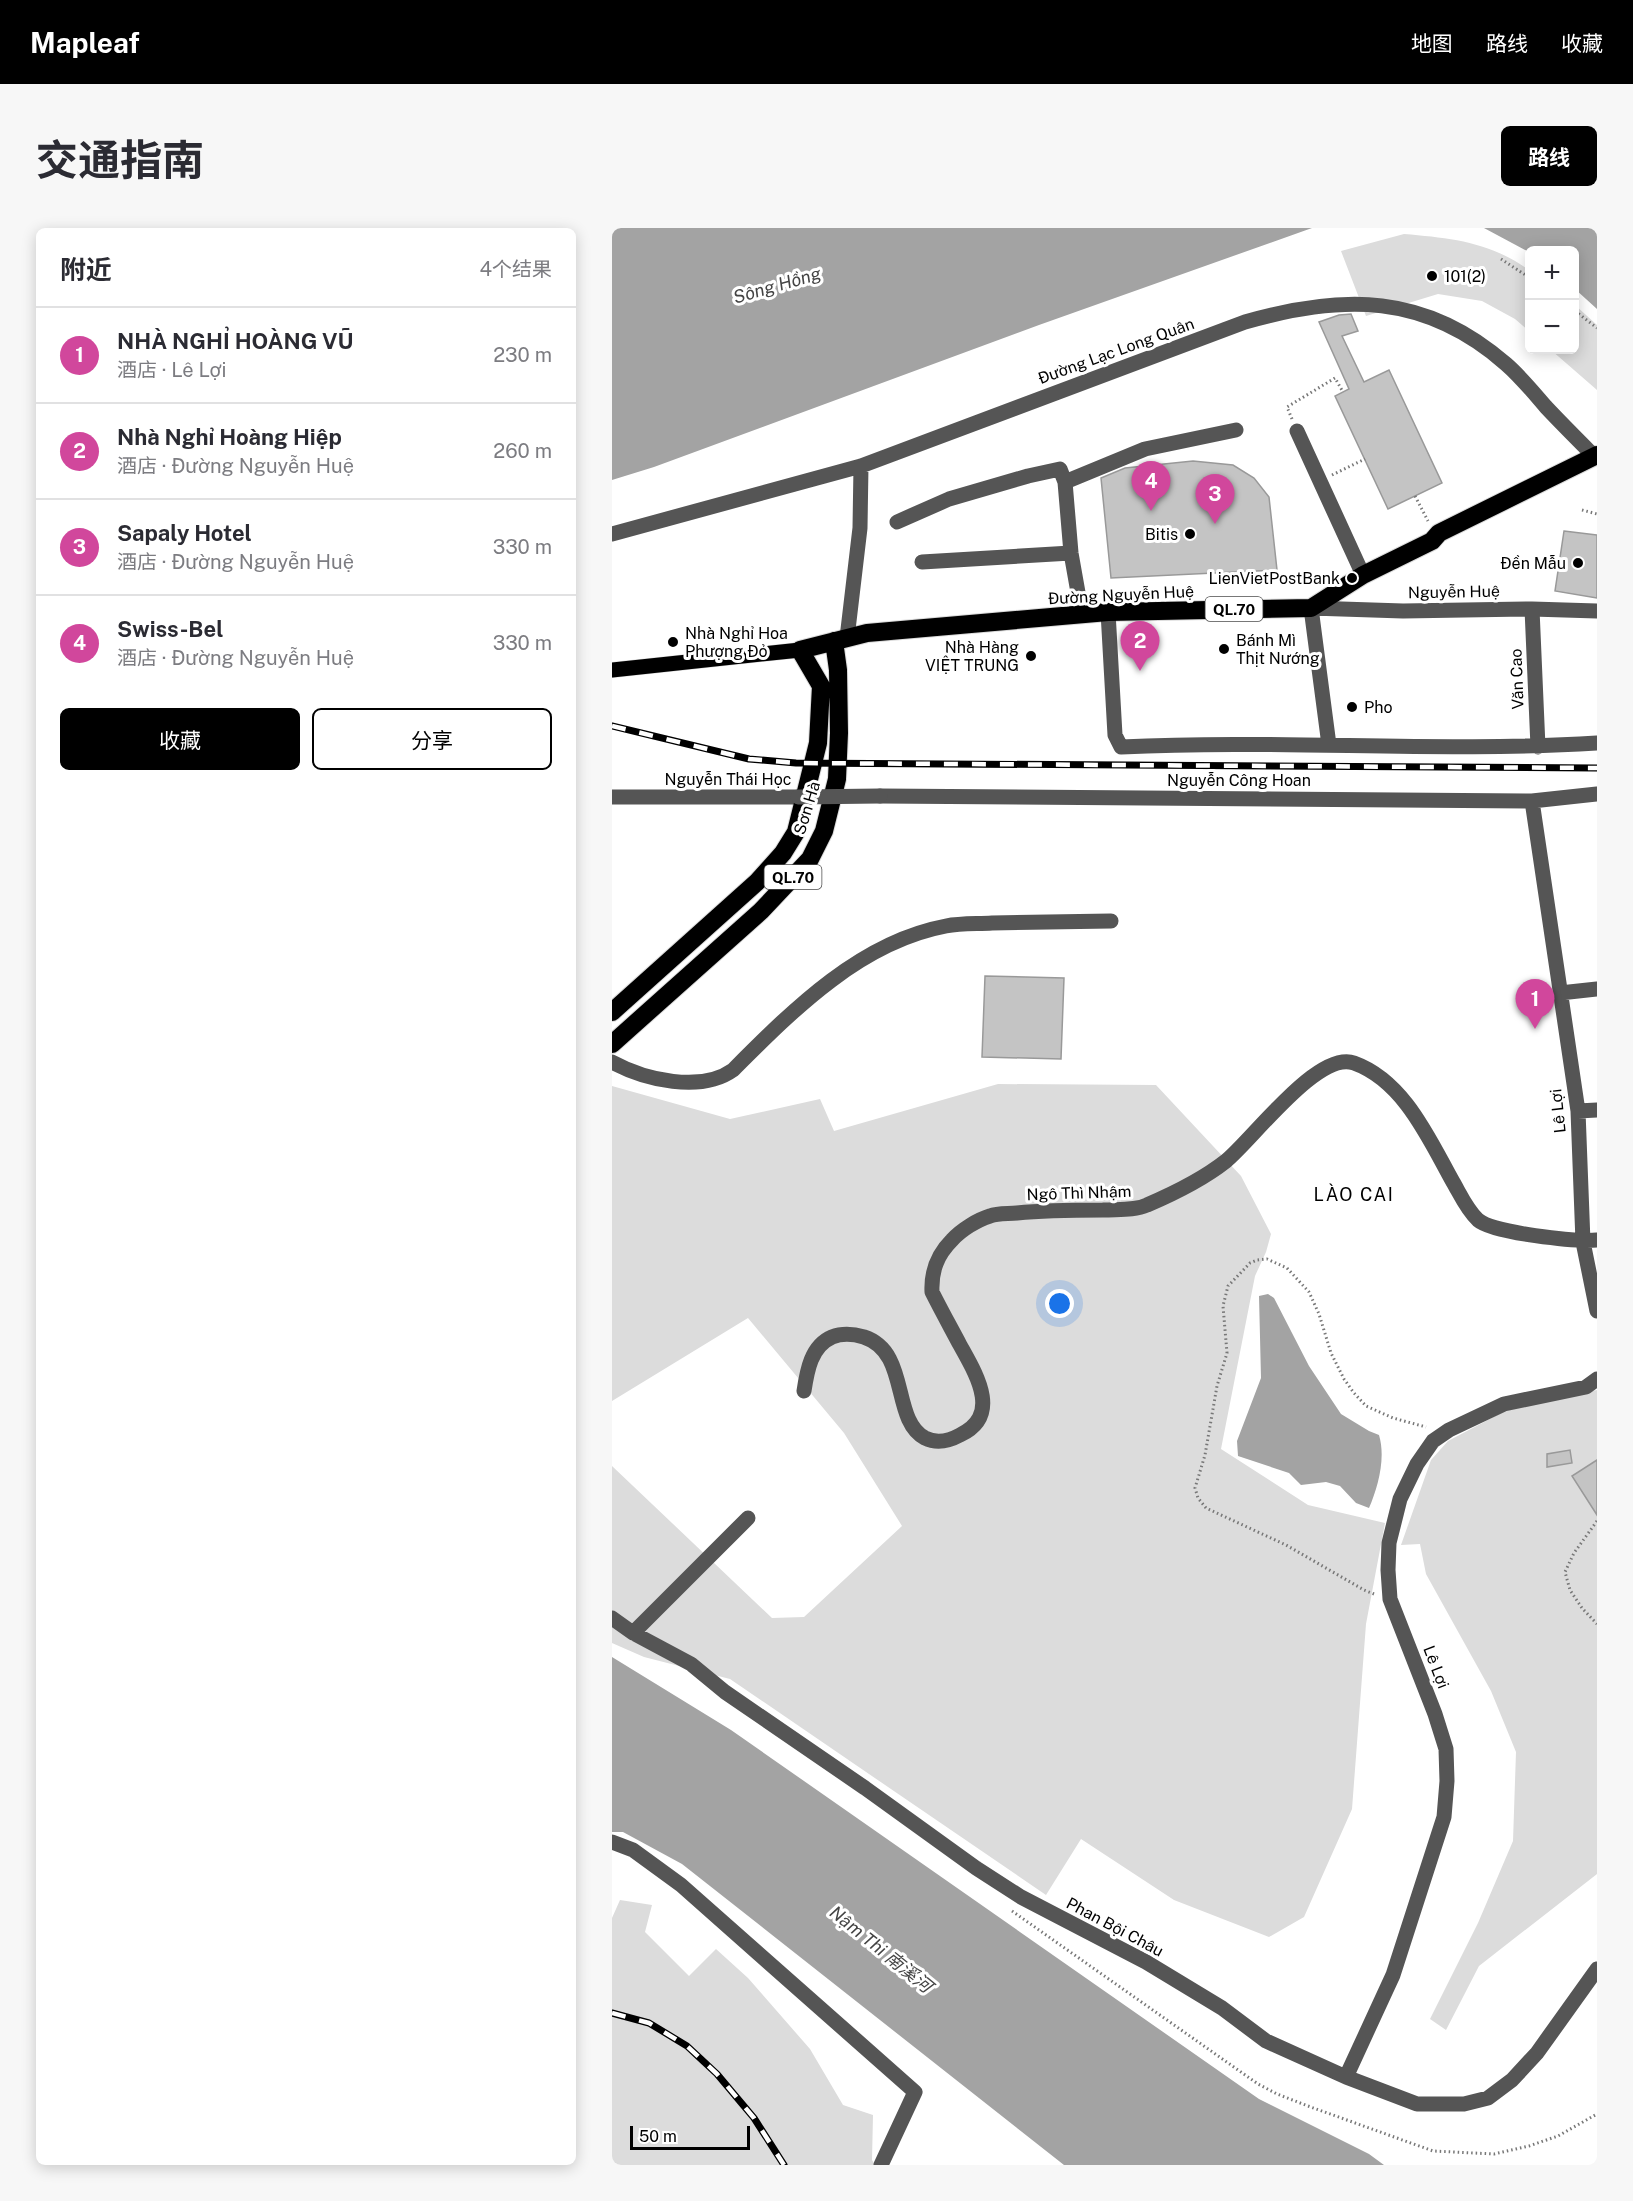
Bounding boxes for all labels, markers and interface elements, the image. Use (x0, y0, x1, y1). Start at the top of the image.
text: Mapleaf (30, 26, 140, 59)
text: 地图 (1411, 31, 1453, 56)
text: 路线 (1486, 31, 1528, 56)
text: 收藏 (1561, 31, 1603, 56)
button: 路线 (1501, 126, 1597, 186)
text: 交通指南 (36, 135, 204, 184)
map controls (1525, 246, 1579, 354)
button: + (1525, 246, 1579, 300)
text: 附近 (60, 254, 112, 285)
text: 4个结果 (479, 257, 552, 281)
water label: Sông Hồng (731, 262, 824, 308)
place label: 101(2) (1444, 267, 1486, 286)
marker: 101(2) (1425, 269, 1439, 283)
button: − (1525, 300, 1579, 354)
street label: Đường Lạc Long Quân (1035, 314, 1197, 388)
text: NHÀ NGHỈ HOÀNG VŨ (117, 328, 353, 354)
text: 1 (75, 343, 84, 367)
text: 230 m (493, 343, 552, 367)
text: 酒店 · Lê Lợi (117, 358, 227, 382)
text: Nhà Nghỉ Hoàng Hiệp (117, 424, 342, 450)
text: 2 (73, 439, 86, 463)
text: 260 m (493, 439, 552, 463)
text: 酒店 · Đường Nguyễn Huệ (117, 454, 354, 478)
pin: 4 (1132, 462, 1170, 511)
pin: 3 (1196, 474, 1234, 524)
text: Sapaly Hotel (117, 520, 252, 546)
place label: Bitis (1145, 525, 1178, 544)
marker: Bitis (1183, 527, 1197, 541)
text: 3 (73, 535, 86, 559)
text: 330 m (493, 535, 552, 559)
text: 酒店 · Đường Nguyễn Huệ (117, 550, 354, 574)
place label: Đền Mẫu (1500, 554, 1566, 573)
marker: Đền Mẫu (1571, 556, 1585, 570)
place label: LienVietPostBank (1209, 569, 1340, 588)
marker: LienVietPostBank (1345, 571, 1359, 585)
street label: Đường Nguyễn Huệ (1047, 582, 1195, 608)
street label: Nguyễn Huệ (1408, 582, 1500, 602)
road number: QL.70 (1206, 597, 1262, 621)
text: Swiss-Bel (117, 616, 223, 642)
pin: 2 (1120, 622, 1160, 671)
place label: Nhà Nghỉ Hoa Phượng Đỏ (685, 624, 788, 661)
text: 4 (73, 631, 86, 655)
text: 330 m (493, 631, 552, 655)
place label: Bánh Mì Thịt Nướng (1236, 631, 1320, 668)
marker: Nhà Nghỉ Hoa Phượng Đỏ (666, 635, 680, 649)
place label: Nhà Hàng VIỆT TRUNG (925, 638, 1019, 675)
marker: Bánh Mì Thịt Nướng (1217, 642, 1231, 656)
text: 酒店 · Đường Nguyễn Huệ (117, 646, 354, 670)
street label: Văn Cao (1506, 648, 1528, 710)
marker: Nhà Hàng VIỆT TRUNG (1024, 649, 1038, 663)
place label: Pho (1364, 698, 1392, 717)
marker: Pho (1345, 700, 1359, 714)
button: 收藏 (60, 708, 300, 770)
button: 分享 (312, 708, 552, 770)
street label: Nguyễn Thái Học (665, 770, 791, 789)
street label: Nguyễn Công Hoan (1167, 771, 1311, 790)
street label: Sơn Hà (790, 779, 824, 837)
road number: QL.70 (764, 865, 822, 889)
pin: 1 (1516, 980, 1554, 1029)
street label: Lê Lợi (1546, 1088, 1570, 1134)
street label: Ngô Thì Nhậm (1026, 1182, 1132, 1204)
district label: LÀO CAI (1314, 1183, 1394, 1205)
your location (1045, 1289, 1074, 1318)
street label: Lê Lợi (1419, 1643, 1453, 1691)
street label: Phan Bội Châu (1063, 1893, 1167, 1961)
water label: Nậm Thi 南溪河 (826, 1901, 939, 1999)
scale bar (630, 2123, 750, 2150)
text: 50 m (639, 2127, 677, 2146)

